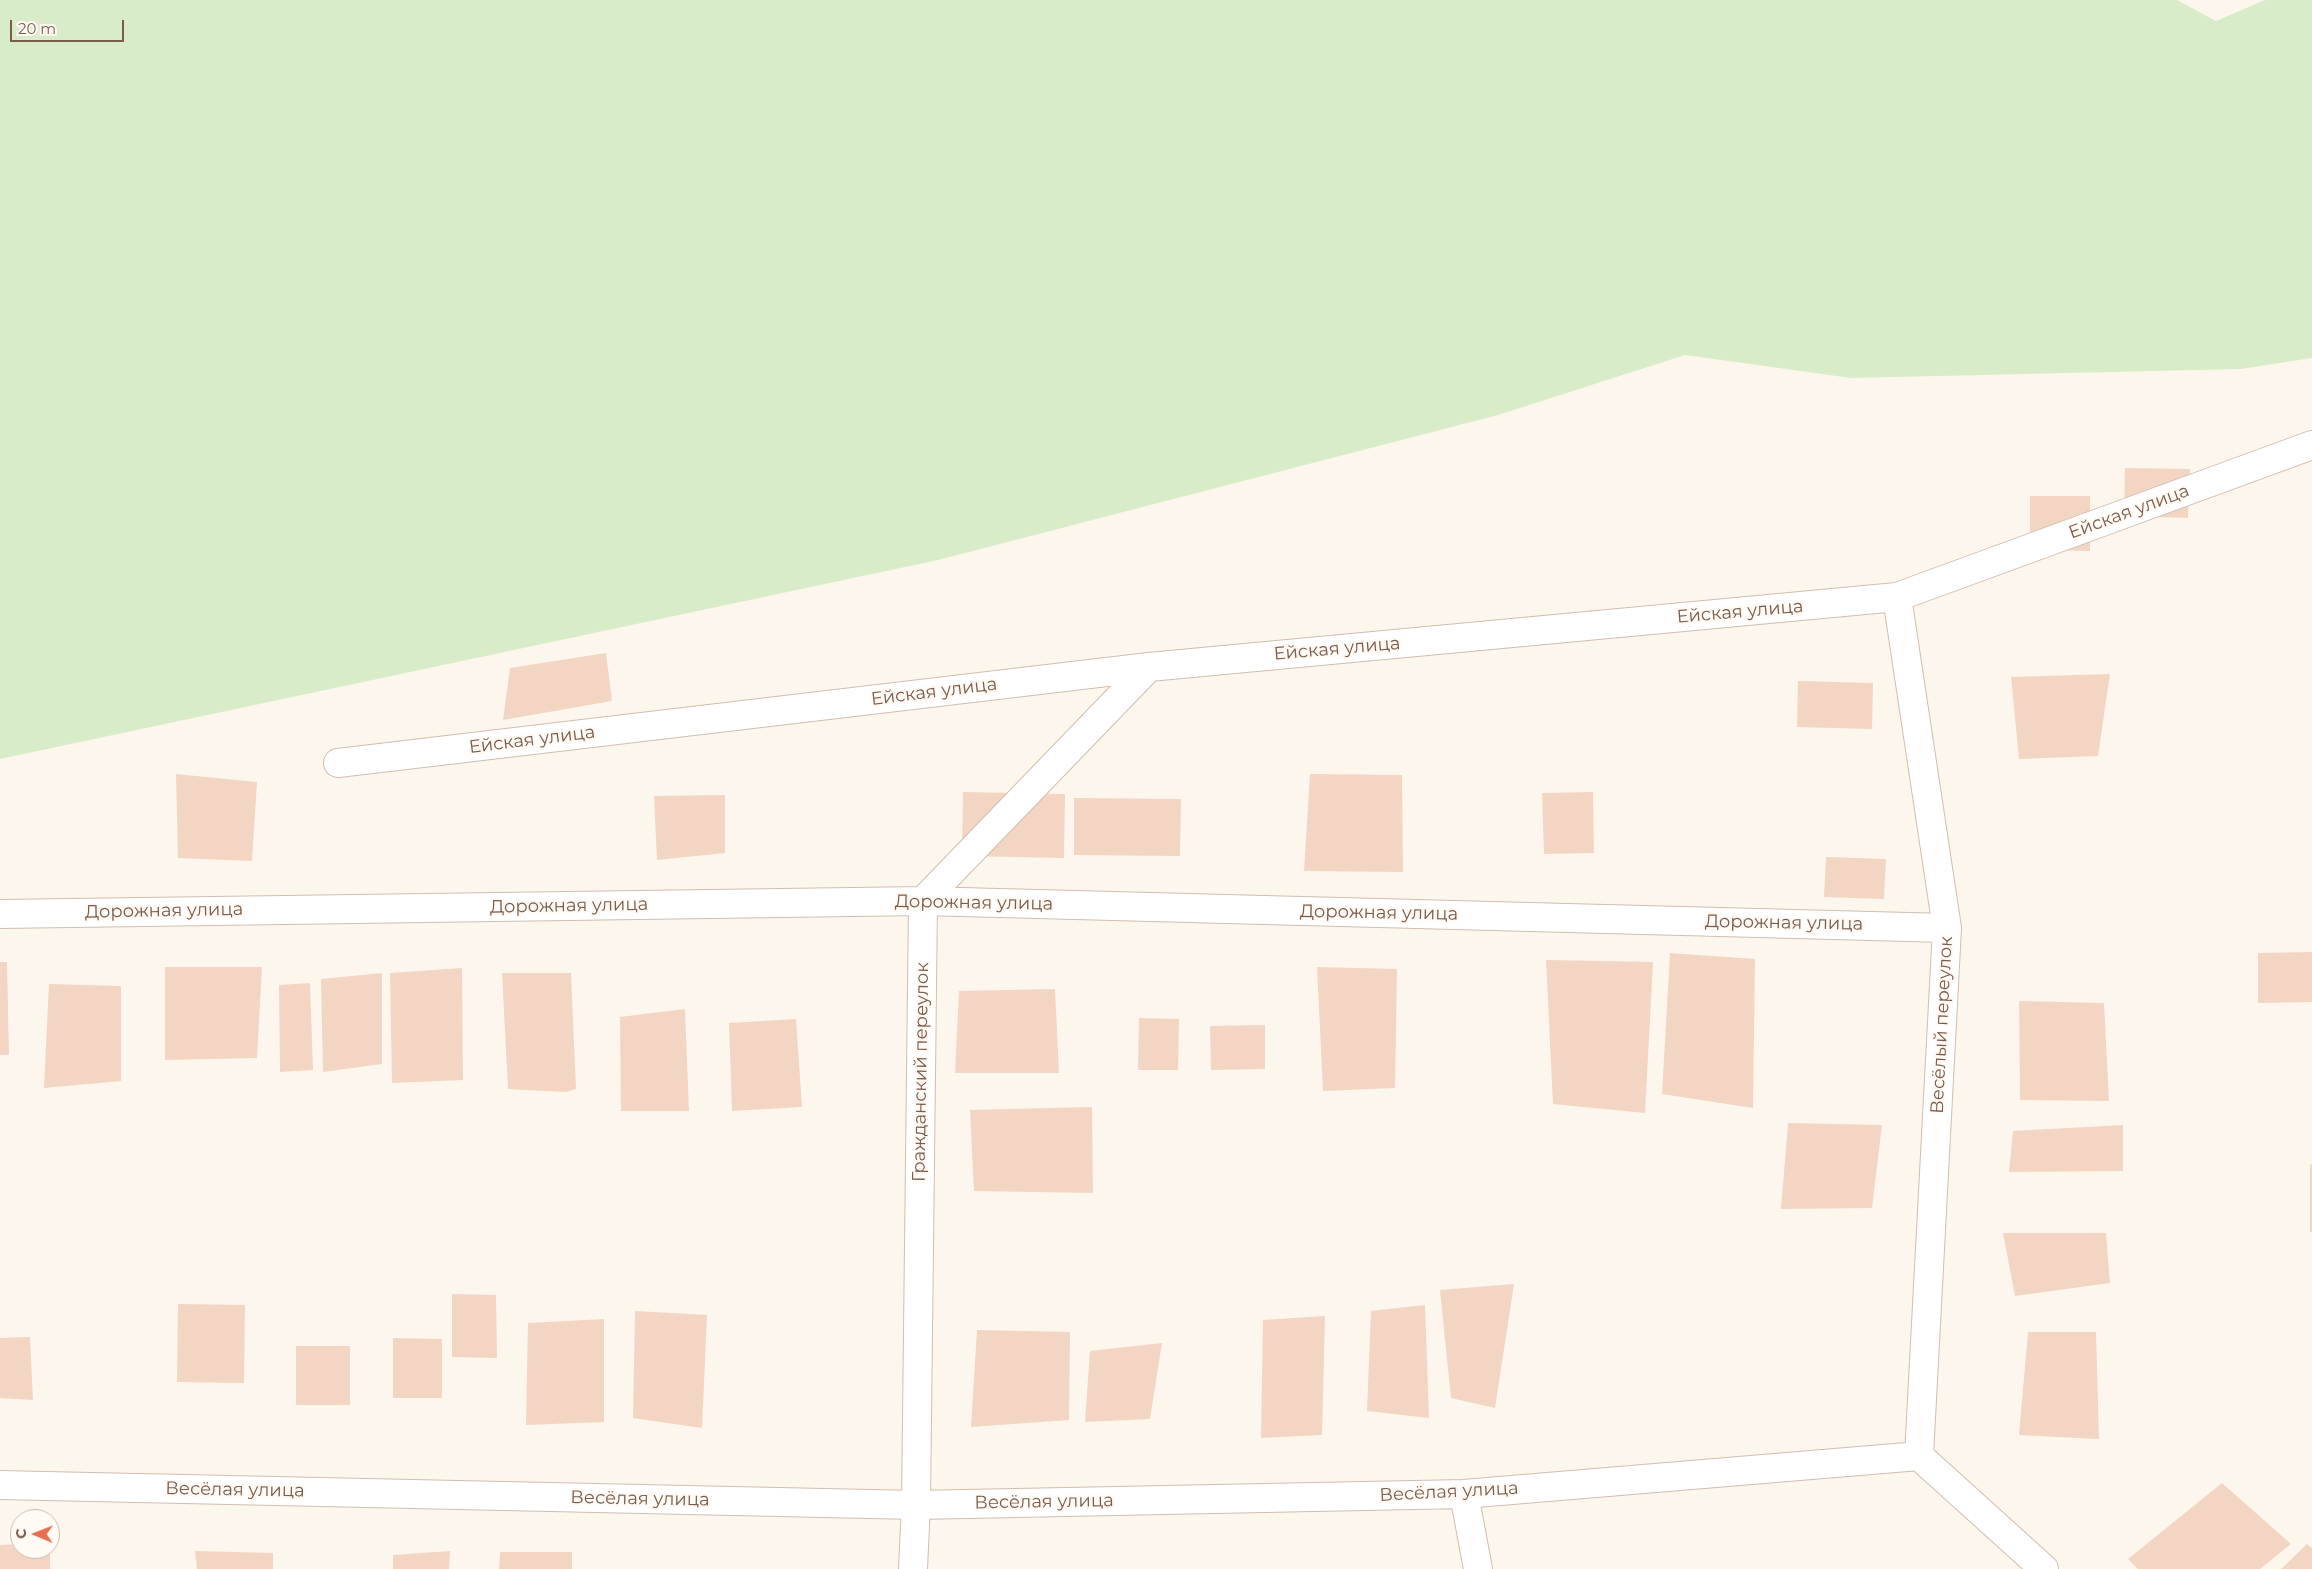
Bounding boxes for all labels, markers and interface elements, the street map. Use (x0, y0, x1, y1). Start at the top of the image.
scale bar (12, 10, 126, 42)
text: 20 m (18, 19, 56, 38)
street label: Ейская улица (2066, 480, 2192, 544)
street label: Ейская улица (1676, 596, 1804, 628)
street label: Ейская улица (1273, 633, 1401, 665)
street label: Ейская улица (870, 674, 998, 710)
street label: Ейская улица (468, 722, 596, 758)
street label: Дорожная улица (895, 891, 1053, 915)
street label: Дорожная улица (490, 894, 648, 918)
street label: Дорожная улица (85, 899, 243, 923)
street label: Дорожная улица (1300, 901, 1458, 925)
street label: Дорожная улица (1705, 911, 1863, 935)
street label: Весёлый переулок (1927, 936, 1957, 1114)
street label: Гражданский переулок (908, 962, 934, 1182)
street label: Весёлая улица (165, 1478, 305, 1502)
street label: Весёлая улица (1379, 1478, 1519, 1506)
street label: Весёлая улица (570, 1487, 710, 1511)
street label: Весёлая улица (974, 1490, 1114, 1514)
north arrow (10, 1509, 60, 1559)
text: С (12, 1529, 30, 1539)

